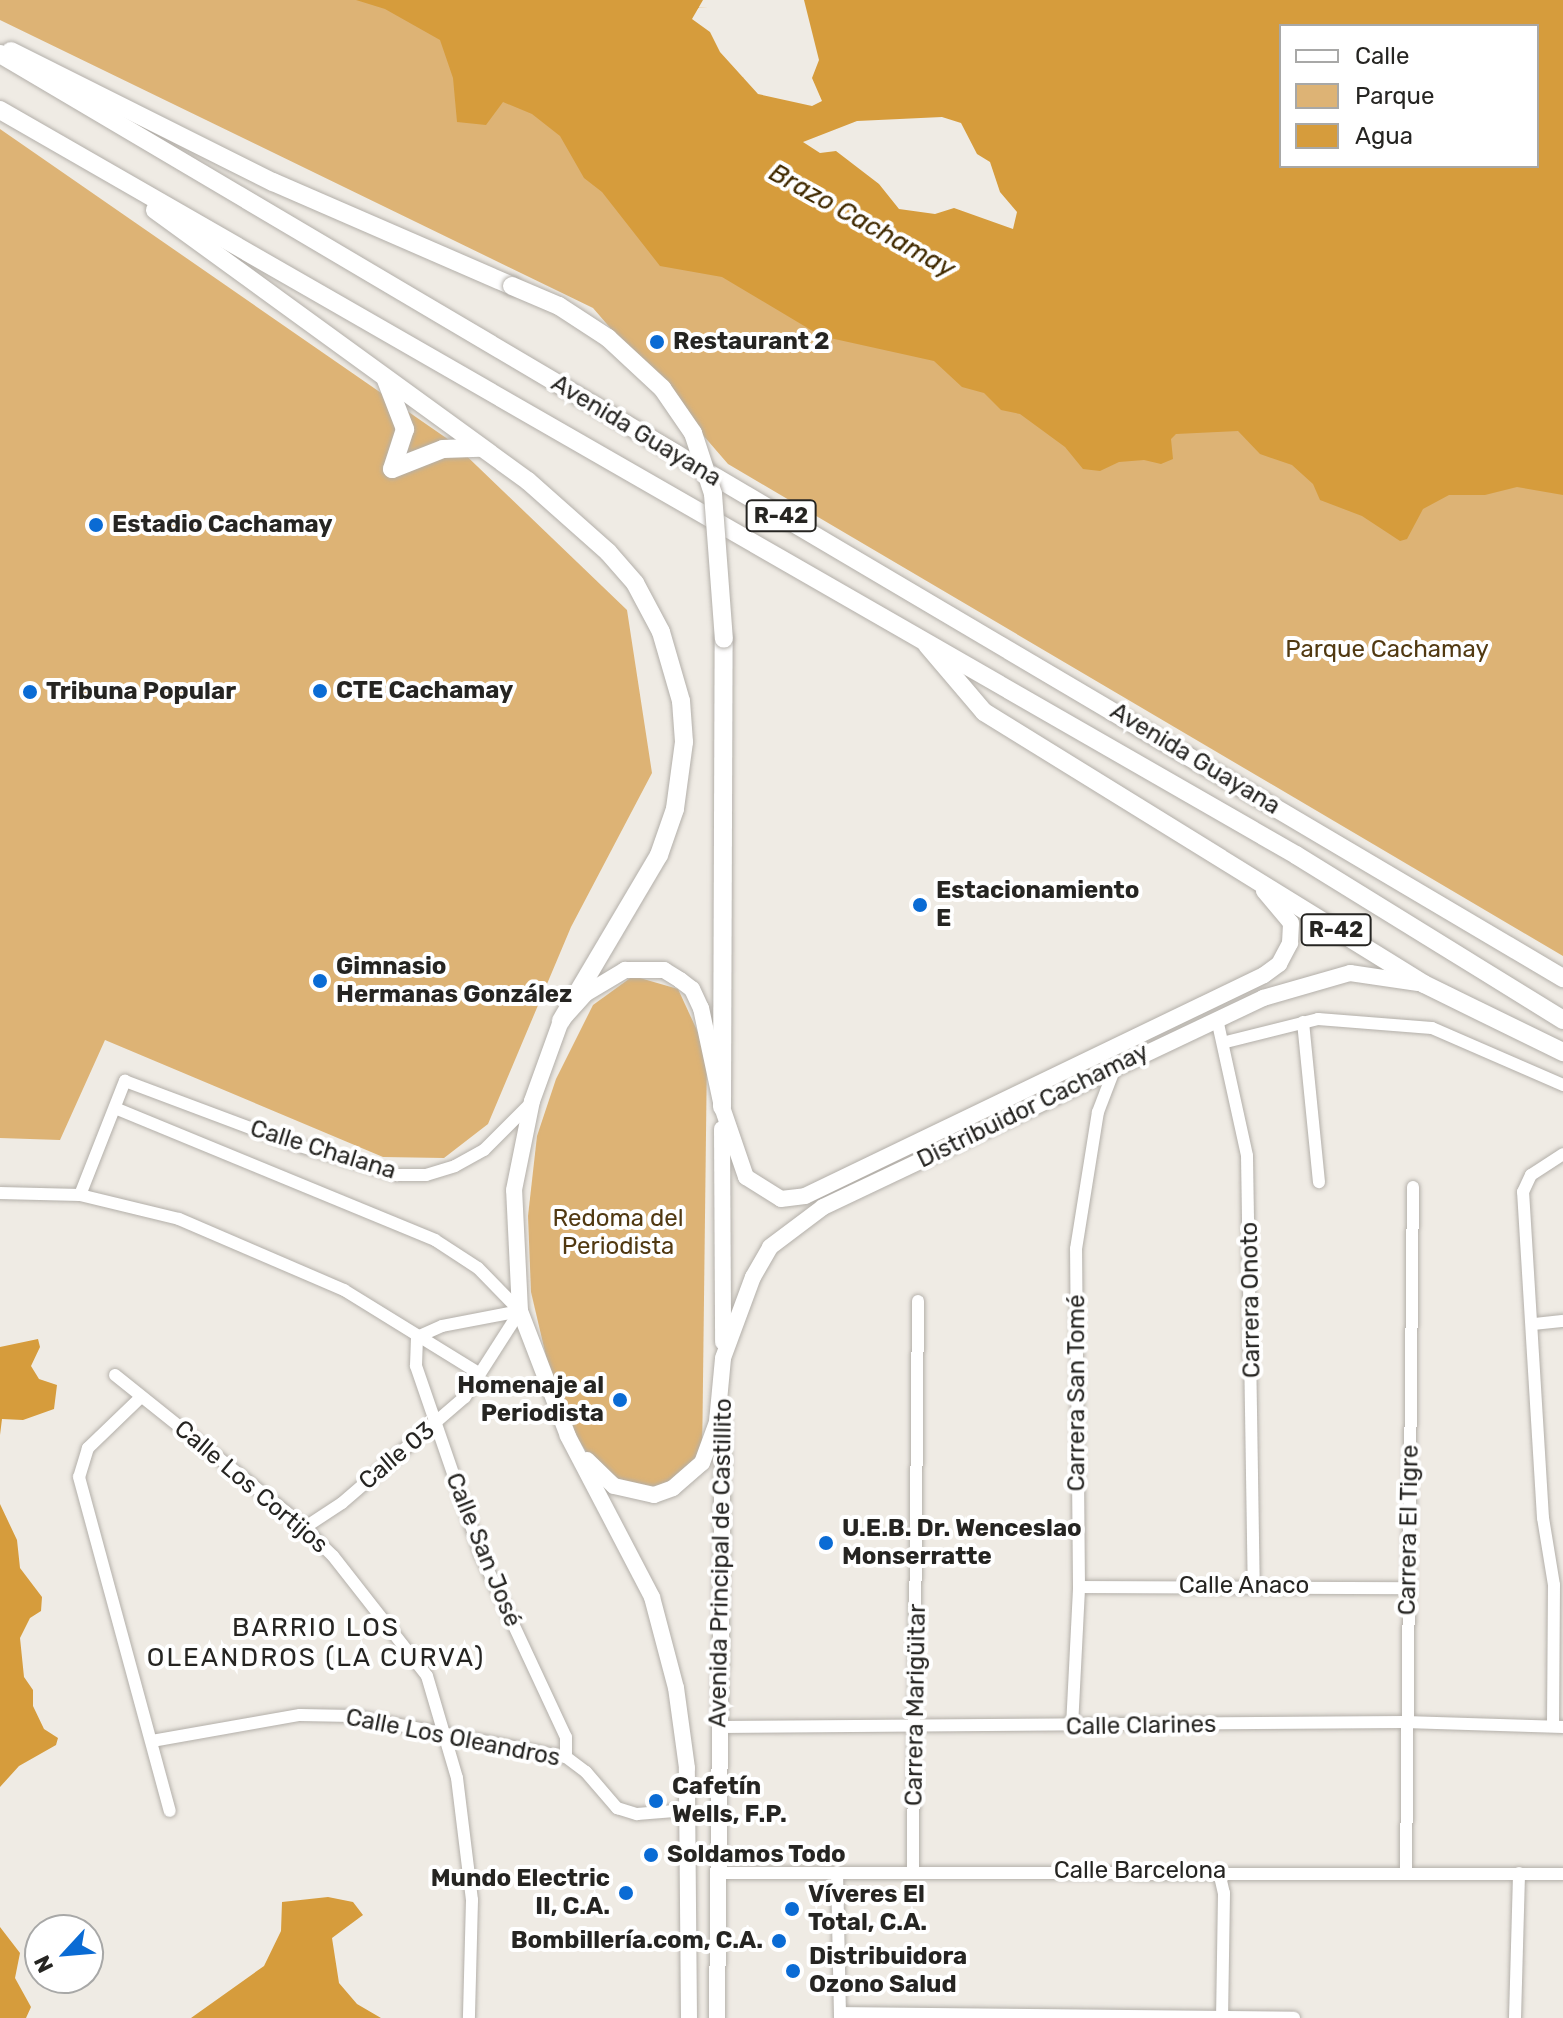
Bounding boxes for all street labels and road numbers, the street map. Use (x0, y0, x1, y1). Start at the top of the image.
street label: Avenida Guayana (546, 369, 726, 493)
road number: R-42 (745, 498, 817, 534)
street label: Avenida Guayana (1105, 697, 1285, 821)
road number: R-42 (1300, 912, 1372, 948)
street label: Distribuidor Cachamay (912, 1037, 1154, 1175)
street label: Calle Chalana (247, 1114, 399, 1186)
street label: Carrera Onoto (1235, 1222, 1267, 1378)
street label: Carrera San Tomé (1063, 1294, 1091, 1492)
street label: Avenida Principal de Castillito (704, 1398, 738, 1728)
street label: Calle Los Cortijos (168, 1414, 334, 1560)
street label: Calle 03 (353, 1416, 441, 1496)
street label: Carrera El Tigre (1393, 1444, 1425, 1616)
street label: Calle San José (439, 1469, 527, 1631)
street label: Calle Anaco (1178, 1572, 1310, 1600)
street label: Carrera Marigüitar (900, 1604, 932, 1806)
street label: Calle Los Oleandros (343, 1703, 563, 1773)
street label: Calle Clarines (1066, 1710, 1216, 1742)
street label: Calle Barcelona (1054, 1857, 1226, 1885)

